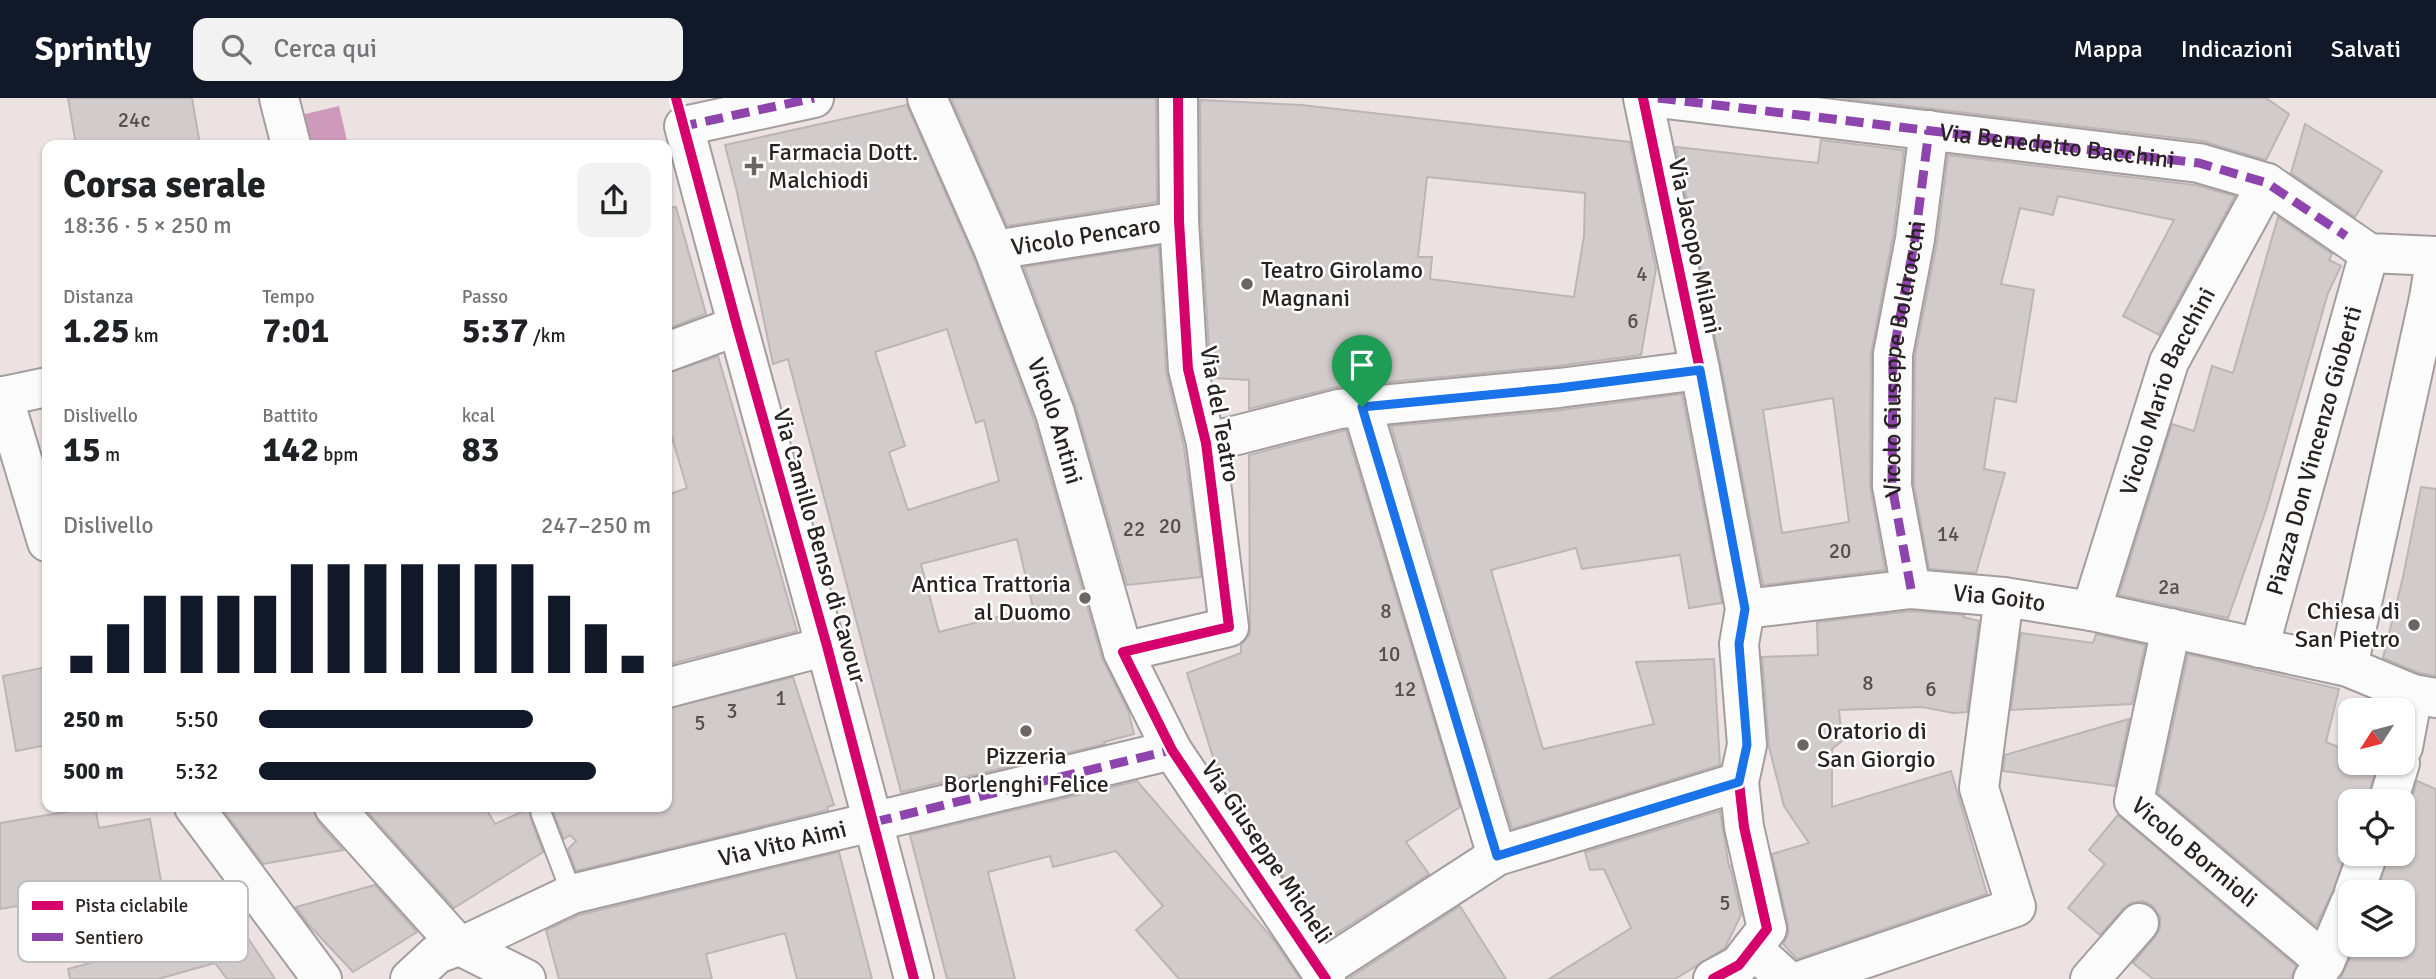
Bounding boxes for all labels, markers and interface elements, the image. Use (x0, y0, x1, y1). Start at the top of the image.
search box (193, 18, 683, 81)
text: Sprintly (35, 29, 151, 70)
icon: search (217, 30, 255, 68)
text: Cerca qui (273, 33, 377, 65)
text: Mappa (2074, 34, 2143, 64)
text: Indicazioni (2181, 34, 2293, 64)
text: Salvati (2331, 34, 2401, 64)
house number: 24c (118, 107, 150, 133)
street label: Via Benedetto Bacchini (1938, 117, 2177, 175)
place label: Farmacia Dott. Malchiodi (768, 137, 918, 195)
street label: Via Jacopo Milani (1662, 155, 1728, 337)
marker: Farmacia Dott. Malchiodi (746, 158, 762, 174)
text: Corsa serale (63, 161, 266, 208)
button: share (577, 163, 651, 237)
street label: Vicolo Pencaro (1009, 209, 1163, 262)
text: 18:36 · 5 × 250 m (63, 211, 232, 240)
street label: Vicolo Giuseppe Boldrocchi (1877, 219, 1932, 500)
place label: Teatro Girolamo Magnani (1261, 255, 1423, 313)
house number: 4 (1636, 261, 1648, 287)
marker: Teatro Girolamo Magnani (1239, 276, 1255, 292)
street label: Vicolo Mario Bacchini (2113, 282, 2222, 499)
text: Distanza (63, 285, 134, 309)
text: Tempo (262, 285, 315, 309)
text: Passo (462, 285, 508, 309)
street label: Piazza Don Vincenzo Gioberti (2259, 302, 2369, 599)
house number: 6 (1627, 308, 1639, 334)
text: 1.25 (63, 309, 130, 352)
text: 7:01 (262, 309, 329, 352)
text: 5:37 (462, 309, 529, 352)
text: km (130, 324, 159, 348)
text: /km (529, 324, 566, 348)
pin (1332, 335, 1392, 407)
street label: Via del Teatro (1193, 344, 1247, 484)
icon: arrive (1343, 346, 1381, 384)
street label: Vicolo Antini (1021, 354, 1090, 488)
text: Dislivello (63, 404, 138, 428)
text: Battito (262, 404, 318, 428)
text: kcal (462, 404, 495, 428)
street label: Via Camillo Benso di Cavour (766, 405, 874, 687)
text: 15 (63, 428, 101, 471)
text: 142 (262, 428, 319, 471)
text: 83 (462, 428, 499, 471)
text: m (101, 443, 120, 467)
text: bpm (319, 443, 358, 467)
text: Dislivello (63, 511, 154, 540)
text: 247–250 m (541, 511, 651, 540)
house number: 20 (1159, 513, 1181, 539)
house number: 22 (1123, 516, 1145, 542)
house number: 14 (1937, 521, 1959, 547)
house number: 20 (1829, 538, 1851, 564)
place label: Antica Trattoria al Duomo (911, 569, 1071, 627)
house number: 2a (2158, 574, 2180, 600)
street label: Via Goito (1952, 578, 2048, 618)
marker: Antica Trattoria al Duomo (1077, 590, 1093, 606)
place label: Chiesa di San Pietro (2295, 596, 2400, 654)
house number: 8 (1380, 598, 1392, 624)
marker: Chiesa di San Pietro (2406, 617, 2422, 633)
house number: 10 (1378, 641, 1400, 667)
house number: 8 (1862, 670, 1874, 696)
house number: 12 (1394, 676, 1416, 702)
house number: 6 (1925, 676, 1937, 702)
house number: 1 (775, 685, 787, 711)
house number: 3 (726, 698, 738, 724)
north arrow (2338, 698, 2415, 775)
map controls (2338, 698, 2415, 957)
text: 250 m (63, 705, 124, 734)
text: 5:50 (175, 705, 218, 734)
house number: 5 (694, 710, 706, 736)
place label: Oratorio di San Giorgio (1817, 716, 1935, 774)
marker: Pizzeria Borlenghi Felice (1018, 723, 1034, 739)
marker: Oratorio di San Giorgio (1795, 737, 1811, 753)
place label: Pizzeria Borlenghi Felice (943, 741, 1109, 799)
street label: Via Giuseppe Micheli (1195, 755, 1339, 949)
text: 500 m (63, 757, 124, 786)
text: 5:32 (175, 757, 218, 786)
button: locate (2338, 789, 2415, 866)
street label: Vicolo Bormioli (2125, 790, 2264, 914)
street label: Via Vito Aimi (715, 814, 849, 873)
button: layers (2338, 880, 2415, 957)
legend (18, 881, 248, 962)
house number: 5 (1719, 890, 1731, 916)
text: Pista ciclabile (75, 894, 188, 918)
text: Sentiero (75, 926, 144, 950)

